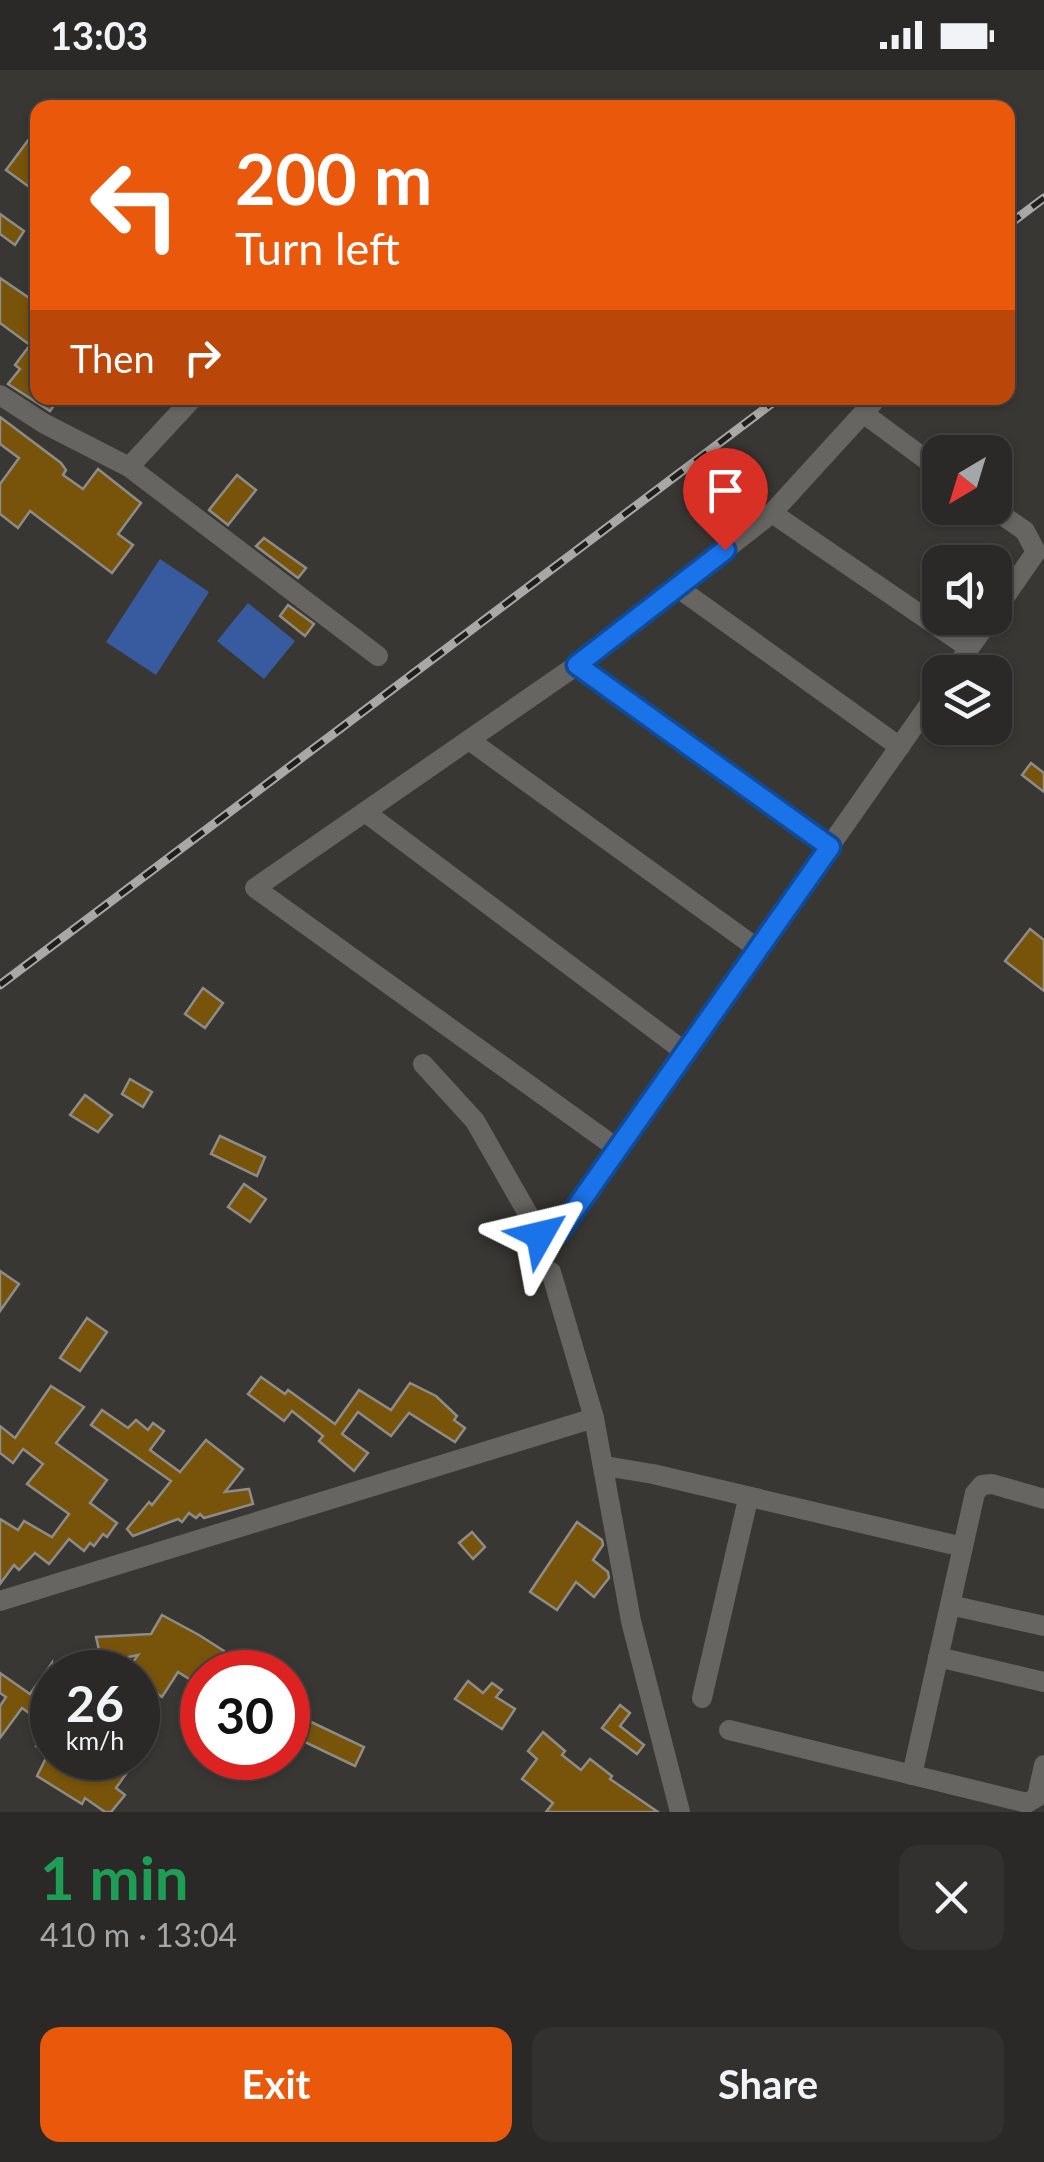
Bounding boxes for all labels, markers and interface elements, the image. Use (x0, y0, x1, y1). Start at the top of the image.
text: 13:03 (50, 12, 148, 58)
text: 200 m (235, 136, 432, 220)
icon: left (70, 140, 200, 270)
text: Turn left (235, 221, 400, 275)
icon: right (175, 330, 230, 385)
text: Then (70, 335, 155, 381)
north arrow (922, 435, 1012, 525)
map controls (922, 435, 1012, 745)
pin (683, 448, 768, 551)
icon: arrive (698, 463, 753, 518)
button: sound (922, 545, 1012, 635)
button: layers (922, 655, 1012, 745)
position arrow (488, 1183, 592, 1287)
speed limit sign: 30 (180, 1650, 310, 1780)
text: 26 (66, 1673, 124, 1733)
text: km/h (66, 1725, 124, 1755)
text: 1 min (40, 1841, 189, 1913)
button: close (899, 1845, 1004, 1950)
text: 410 m · 13:04 (40, 1915, 237, 1954)
button: Exit (40, 2027, 512, 2142)
button: Share (532, 2027, 1004, 2142)

